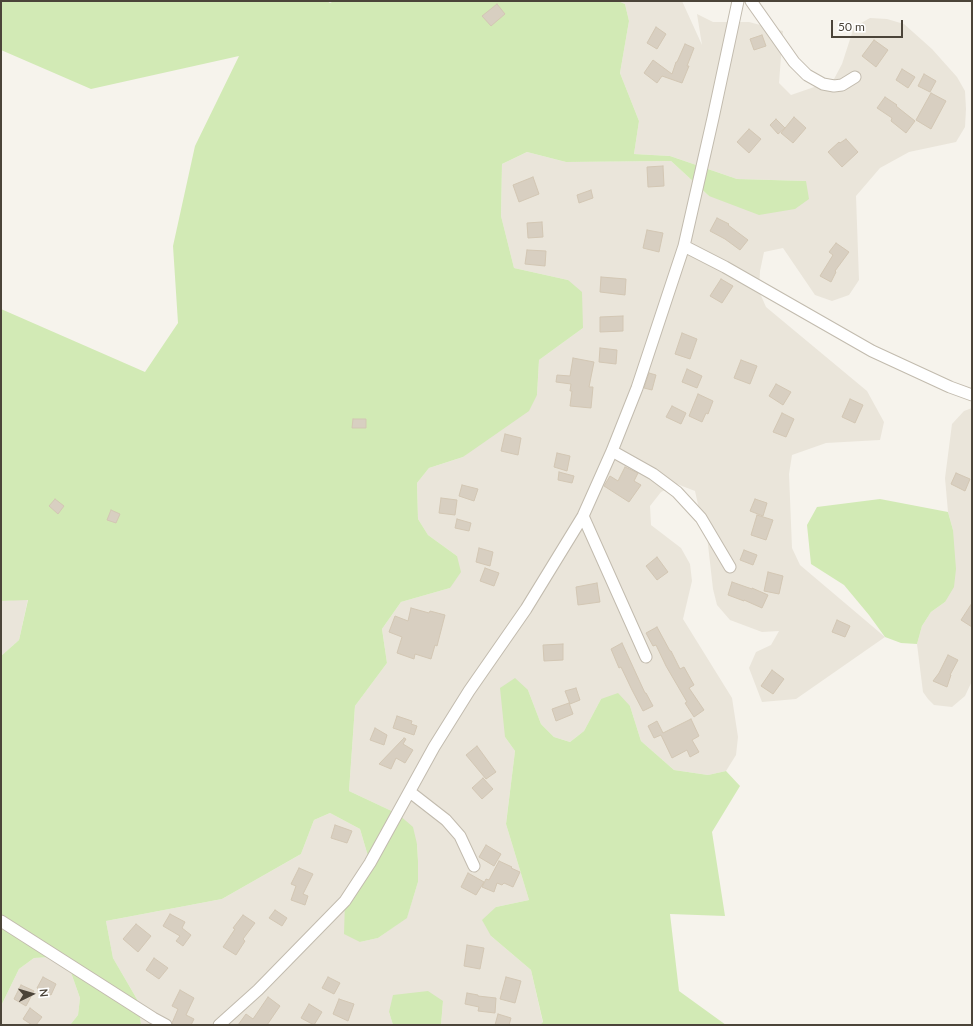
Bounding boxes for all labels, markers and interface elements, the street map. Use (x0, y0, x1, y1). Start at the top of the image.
scale bar (833, 12, 905, 38)
text: 50 m (838, 19, 865, 34)
north arrow (12, 974, 52, 1014)
text: N (38, 988, 51, 998)

